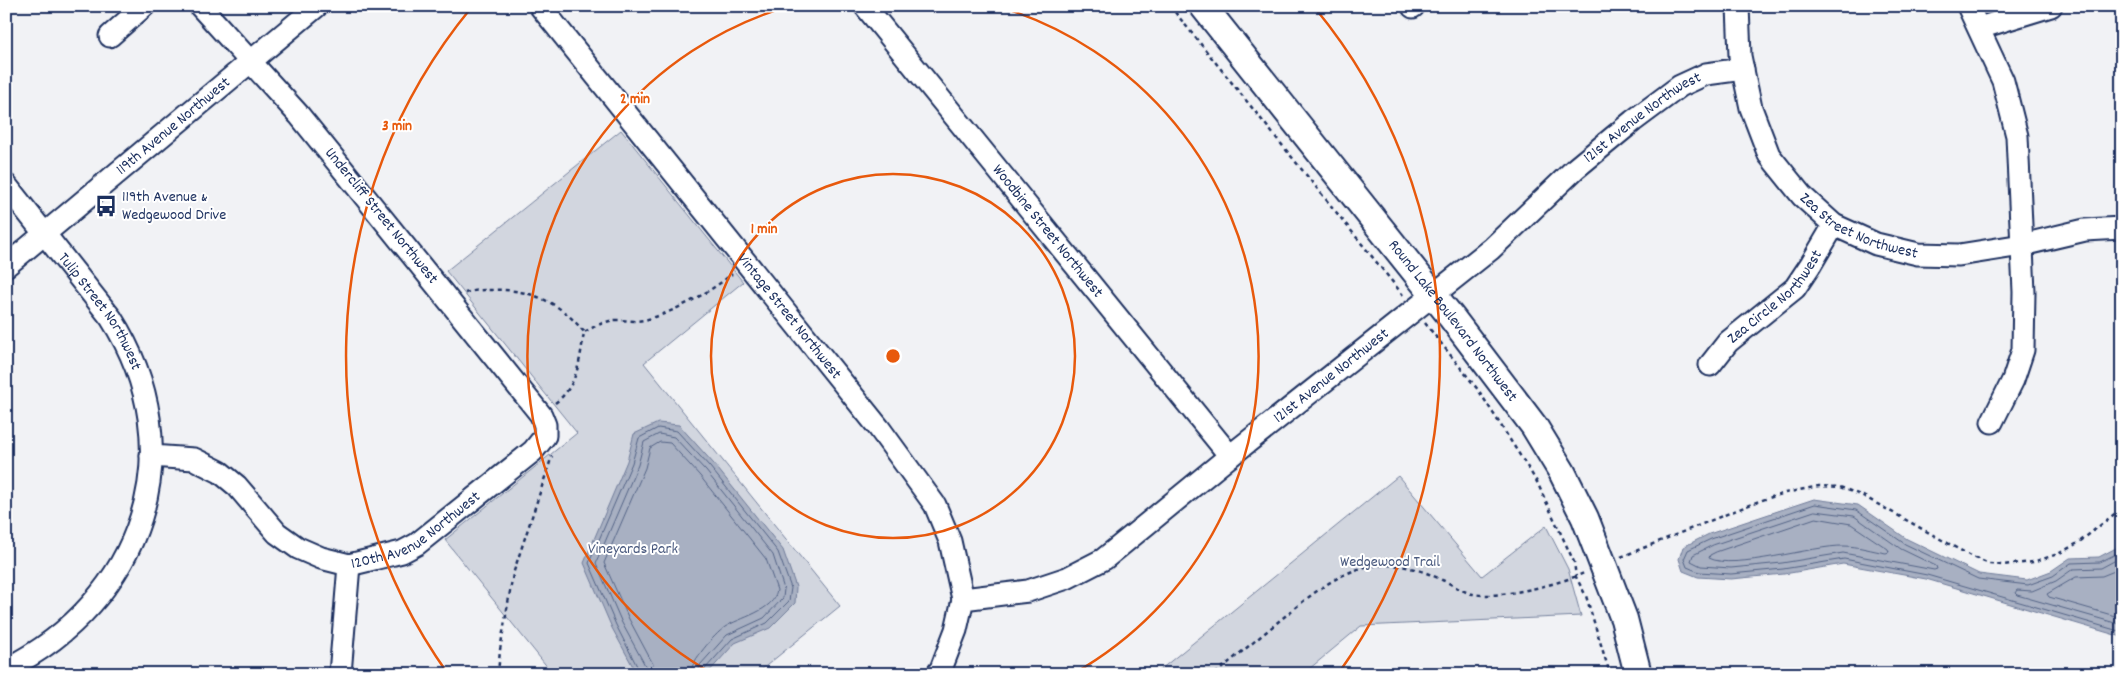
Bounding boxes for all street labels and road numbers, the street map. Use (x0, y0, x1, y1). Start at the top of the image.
street label: 121st Avenue Northwest (1578, 66, 1705, 169)
street label: 119th Avenue Northwest (111, 71, 236, 181)
street label: Undercliff Street Northwest (319, 143, 443, 289)
street label: Woodbine Street Northwest (987, 160, 1109, 303)
street label: Zea Street Northwest (1794, 187, 1920, 265)
street label: Round Lake Boulevard Northwest (1382, 235, 1523, 407)
street label: Zea Circle Northwest (1722, 246, 1828, 350)
street label: Tulip Street Northwest (52, 248, 147, 374)
street label: Vintage Street Northwest (731, 248, 847, 384)
street label: 121st Avenue Northwest (1268, 323, 1394, 429)
street label: 120th Avenue Northwest (349, 486, 486, 576)

